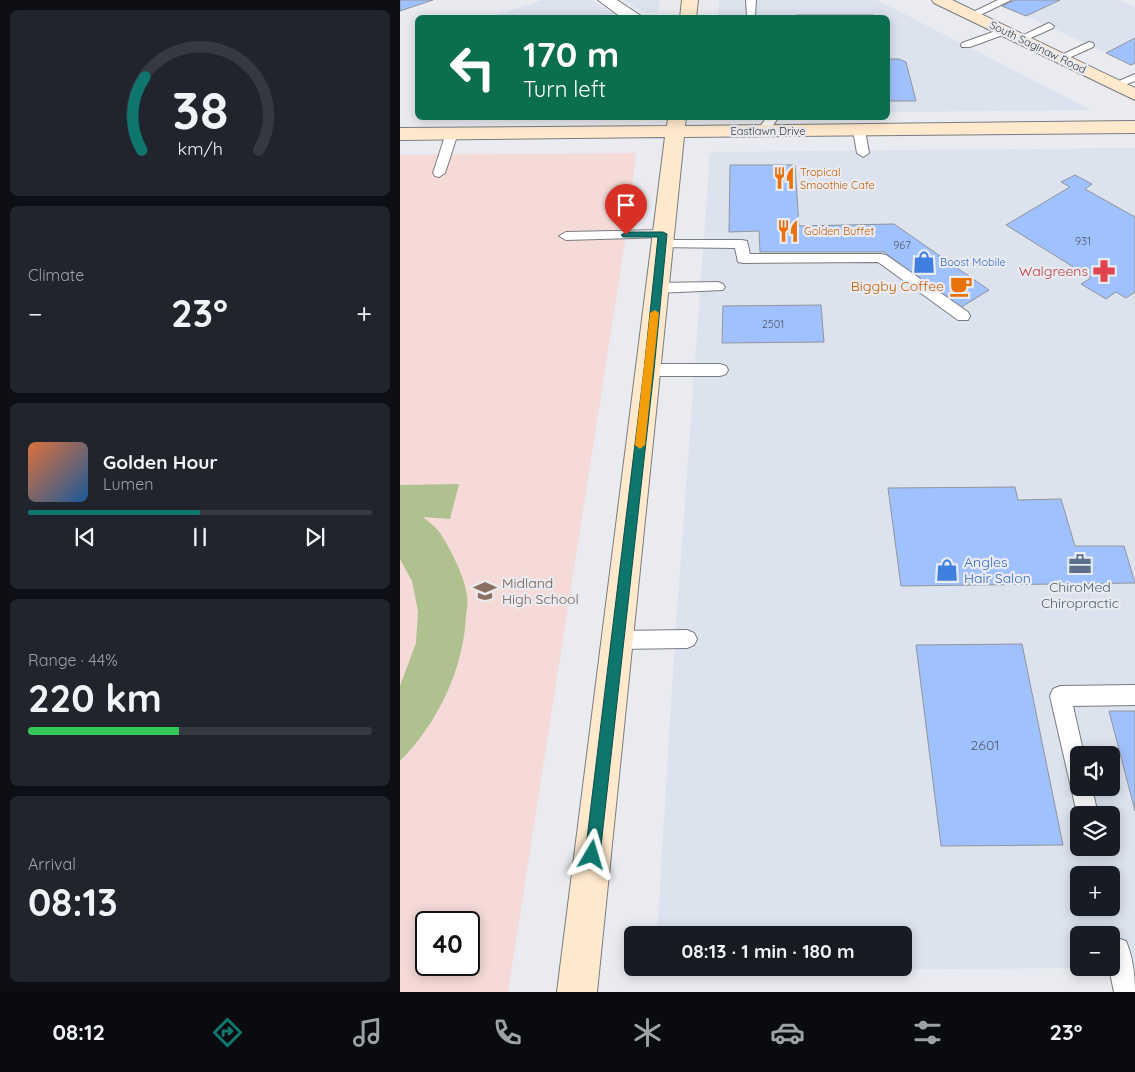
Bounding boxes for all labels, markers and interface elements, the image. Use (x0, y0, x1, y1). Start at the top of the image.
street label: South Saginaw Road (987, 18, 1089, 76)
text: 170 m (523, 32, 619, 76)
icon: left (440, 35, 505, 100)
text: Turn left (523, 75, 606, 103)
text: 38 (172, 77, 228, 142)
street label: Eastlawn Drive (730, 124, 806, 138)
text: km/h (177, 137, 223, 159)
restaurant icon: Tropical Smoothie Cafe (771, 165, 797, 191)
place label: Tropical Smoothie Cafe (800, 165, 875, 192)
pin (605, 184, 647, 235)
icon: arrive (612, 191, 640, 219)
restaurant icon: Golden Buffet (775, 218, 801, 244)
place label: Golden Buffet (804, 224, 875, 238)
house number: 931 (1075, 234, 1091, 248)
house number: 967 (893, 238, 911, 252)
shop icon: Boost Mobile (911, 249, 937, 275)
place label: Boost Mobile (940, 255, 1006, 269)
pharmacy icon: Walgreens (1091, 258, 1117, 284)
place label: Walgreens (1019, 262, 1088, 280)
text: Climate (28, 265, 84, 285)
cafe icon: Biggby Coffee (948, 273, 974, 299)
place label: Biggby Coffee (851, 277, 944, 295)
text: 23° (171, 289, 228, 337)
text: − (28, 296, 43, 331)
text: + (356, 296, 372, 331)
house number: 2501 (762, 317, 784, 331)
text: Golden Hour (103, 450, 218, 474)
text: Lumen (103, 474, 154, 494)
icon: previous (71, 523, 99, 551)
icon: pause (186, 523, 214, 551)
icon: next (301, 523, 329, 551)
office icon: ChiroMed Chiropractic (1067, 551, 1093, 577)
place label: Angles Hair Salon (964, 553, 1031, 587)
shop icon: Angles Hair Salon (934, 557, 960, 583)
place label: Midland High School (502, 574, 579, 608)
school or university icon: Midland High School (472, 578, 498, 604)
place label: ChiroMed Chiropractic (1041, 578, 1119, 612)
text: Range · 44% (28, 650, 118, 670)
text: 220 km (28, 674, 162, 722)
house number: 2601 (971, 736, 999, 754)
map controls (1070, 746, 1120, 976)
button: sound (1070, 746, 1120, 796)
button: layers (1070, 806, 1120, 856)
position arrow (565, 828, 617, 880)
text: Arrival (28, 854, 76, 874)
button: + (1070, 866, 1120, 916)
text: 08:13 (28, 878, 118, 926)
speed limit sign: 40 (415, 911, 480, 976)
button: − (1070, 926, 1120, 976)
text: 08:13 · 1 min · 180 m (682, 939, 854, 963)
icon: directions (210, 1015, 245, 1050)
icon: music (350, 1015, 385, 1050)
icon: phone (490, 1015, 525, 1050)
icon: climate (630, 1015, 665, 1050)
icon: car (770, 1015, 805, 1050)
icon: filters (910, 1015, 945, 1050)
text: 08:12 (52, 1018, 105, 1046)
text: 23° (1049, 1018, 1082, 1046)

